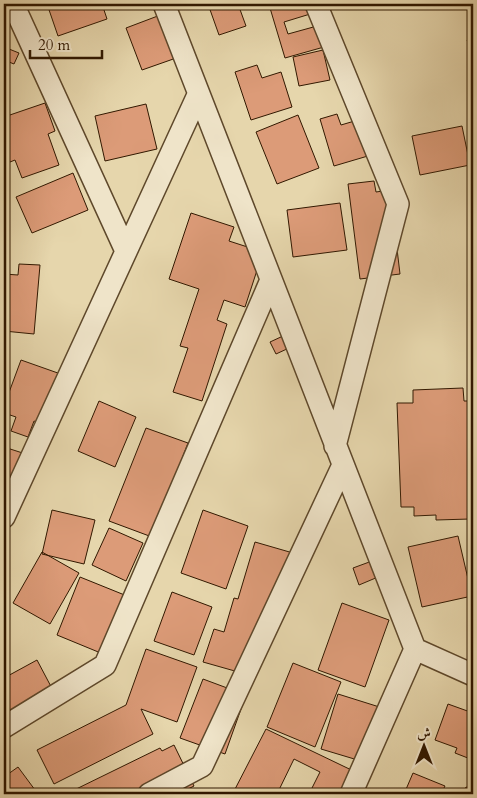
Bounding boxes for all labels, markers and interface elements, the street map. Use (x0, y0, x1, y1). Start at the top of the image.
scale bar (30, 28, 102, 60)
text: 20 m (38, 35, 70, 55)
north arrow (400, 720, 450, 770)
text: ش (417, 724, 431, 743)

